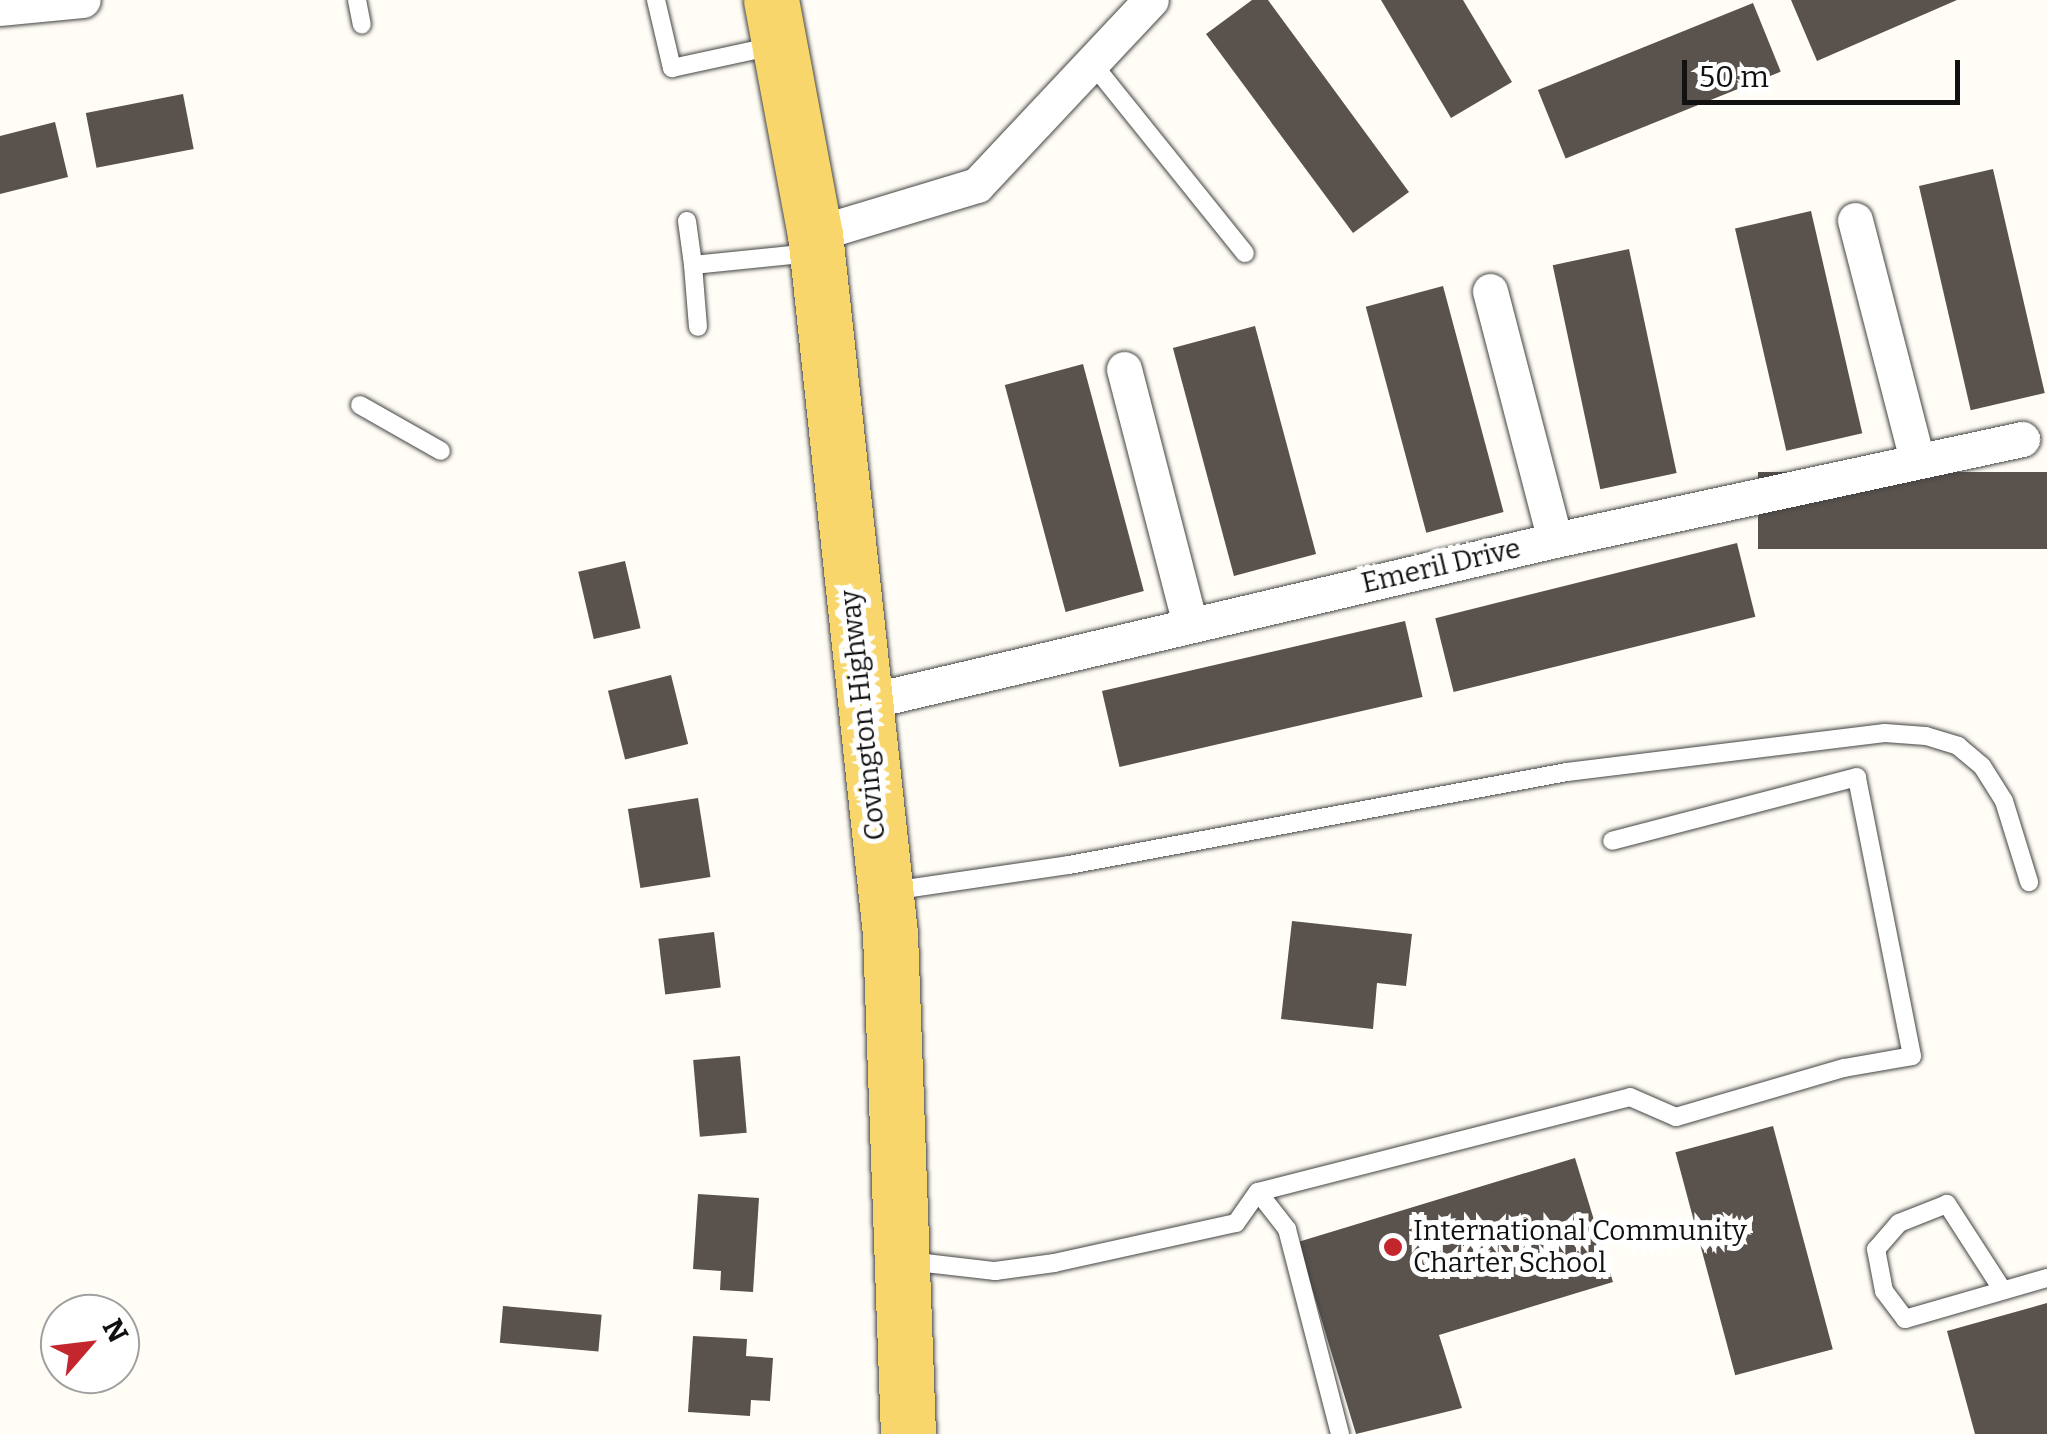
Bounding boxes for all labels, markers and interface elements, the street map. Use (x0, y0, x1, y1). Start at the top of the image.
scale bar (1687, 40, 1964, 102)
text: 50 m (1699, 59, 1769, 95)
street label: Emeril Drive (1358, 531, 1524, 601)
street label: Covington Highway (833, 588, 893, 842)
place label: International Community Charter School (1413, 1214, 1747, 1280)
marker: International Community Charter School (1382, 1236, 1404, 1258)
north arrow (40, 1294, 140, 1394)
text: N (96, 1313, 135, 1348)

